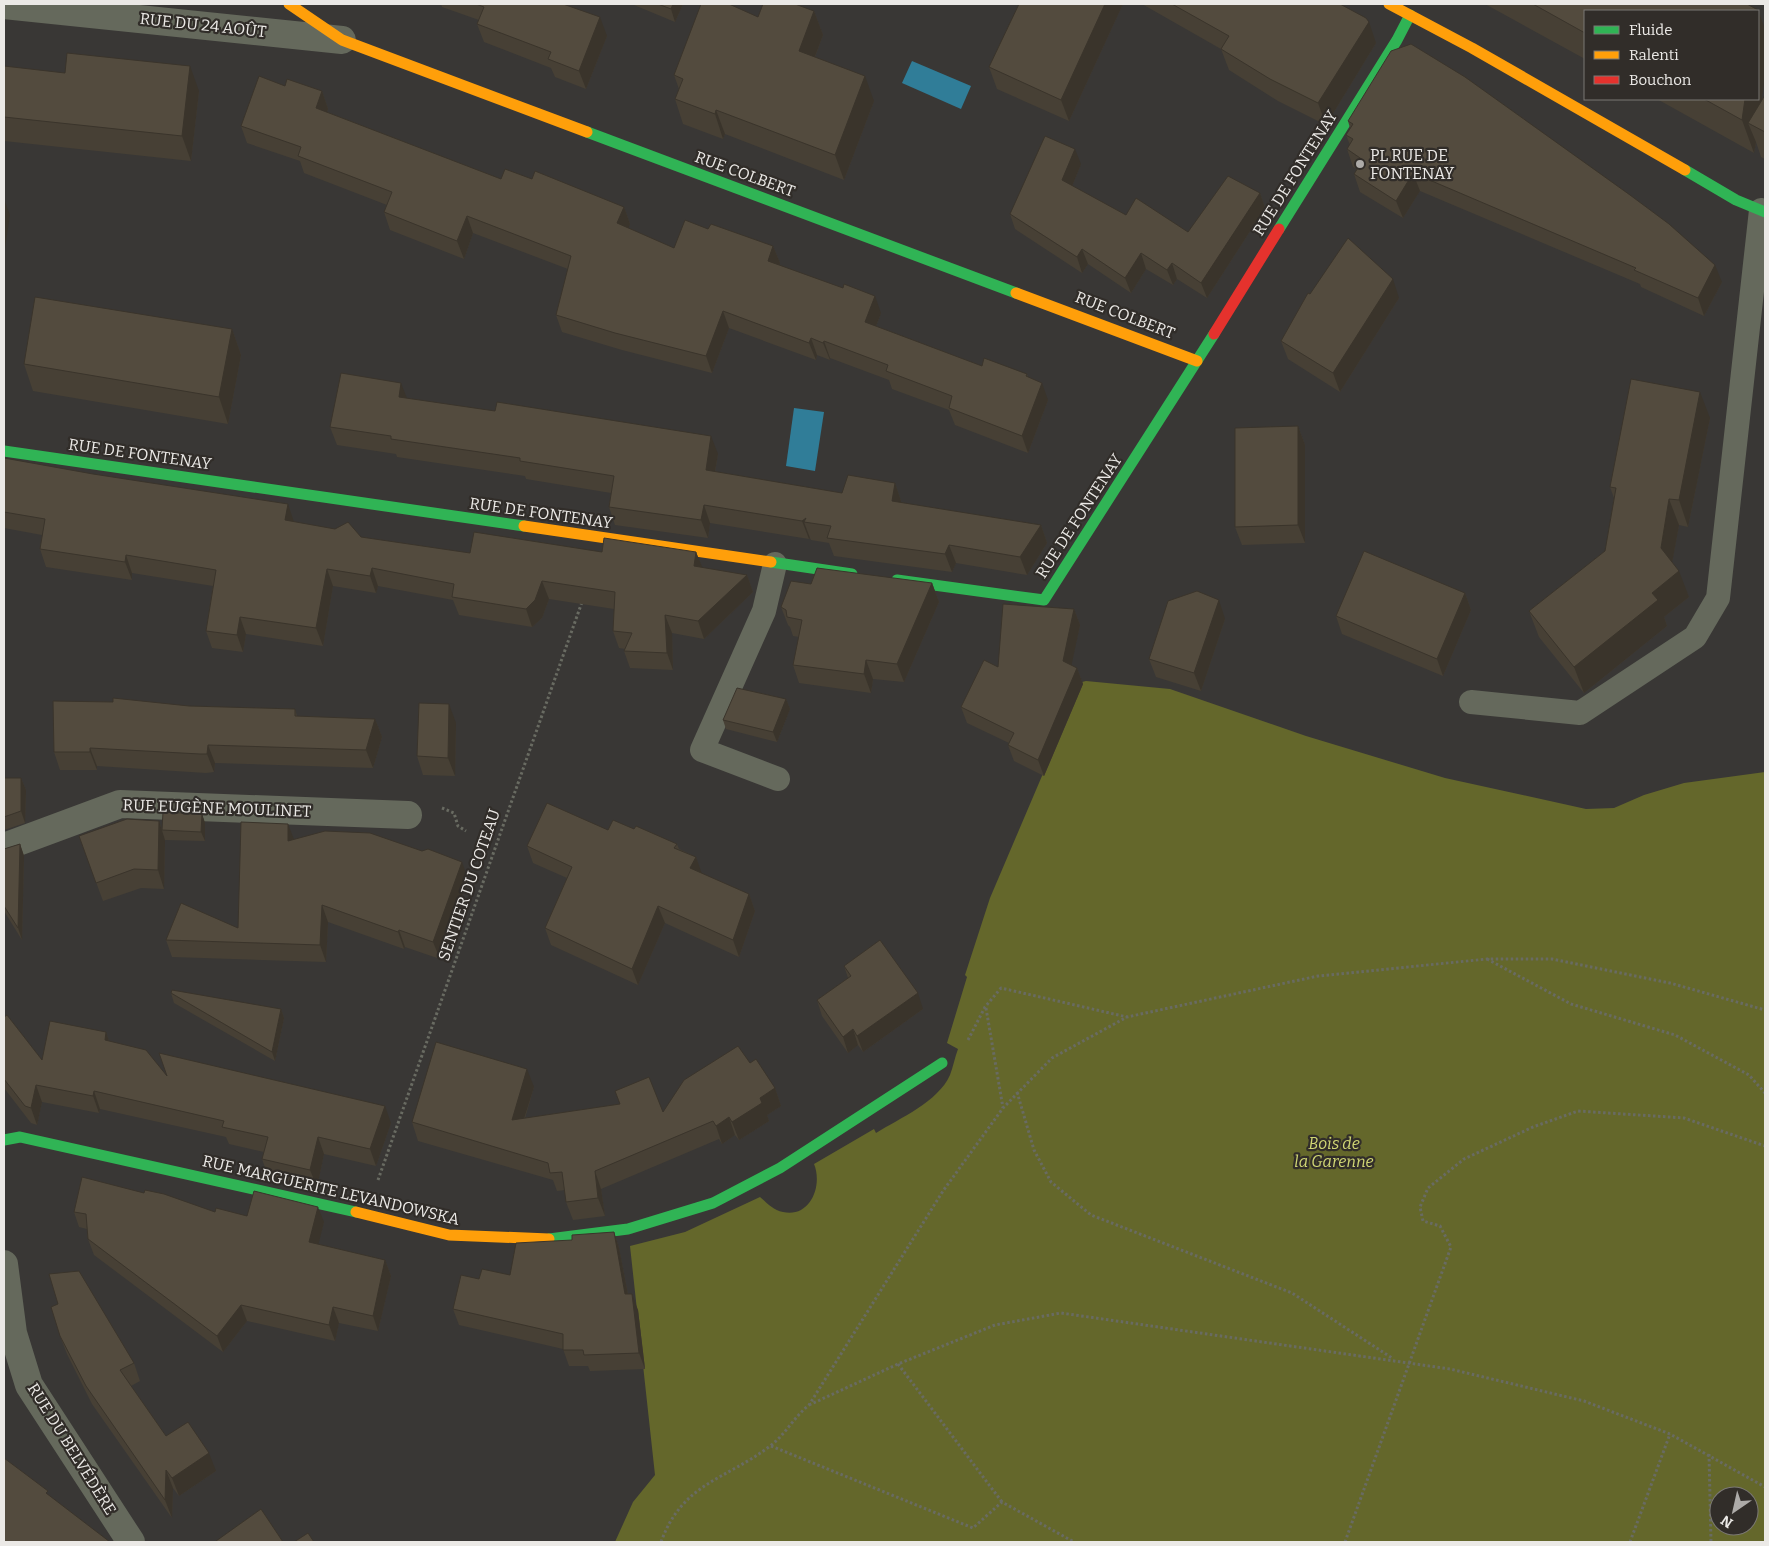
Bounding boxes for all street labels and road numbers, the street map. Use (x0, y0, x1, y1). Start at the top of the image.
street label: RUE DU 24 AOÛT (139, 8, 267, 41)
street label: RUE DE FONTENAY (1249, 106, 1342, 239)
street label: RUE COLBERT (692, 147, 798, 201)
street label: RUE COLBERT (1072, 287, 1178, 343)
street label: RUE DE FONTENAY (67, 435, 213, 474)
street label: RUE DE FONTENAY (1032, 450, 1127, 582)
street label: RUE DE FONTENAY (468, 494, 614, 533)
street label: RUE EUGÈNE MOULINET (122, 794, 312, 821)
street label: SENTIER DU COTEAU (434, 807, 504, 963)
street label: RUE MARGUERITE LEVANDOWSKA (201, 1151, 462, 1229)
street label: RUE DU BELVÉDÈRE (24, 1379, 121, 1518)

